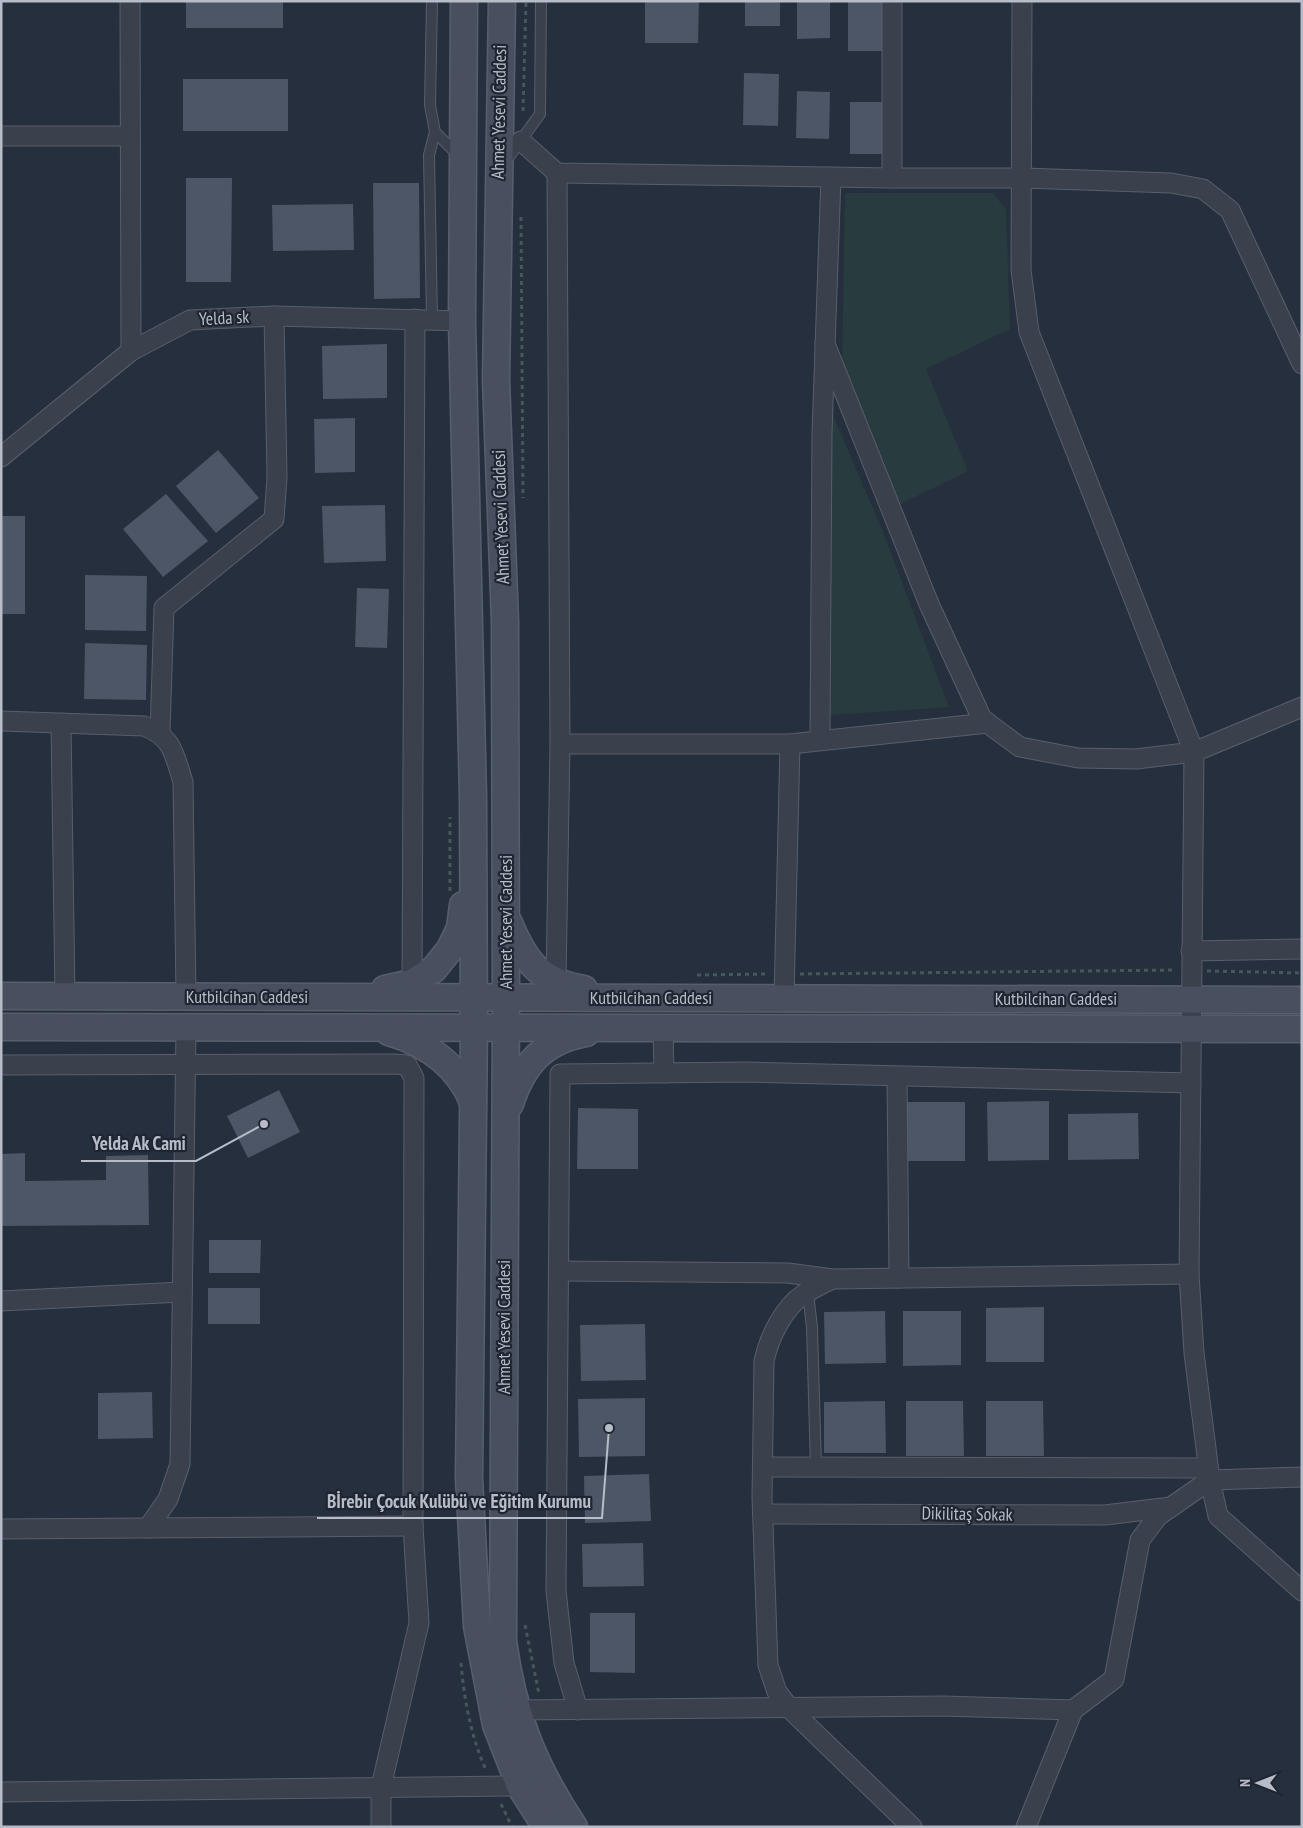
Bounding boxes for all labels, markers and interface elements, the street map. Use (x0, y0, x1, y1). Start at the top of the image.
street label: Ahmet Yesevi Caddesi (486, 45, 511, 179)
street label: Yelda sk (198, 305, 250, 330)
street label: Ahmet Yesevi Caddesi (487, 449, 514, 585)
street label: Ahmet Yesevi Caddesi (494, 855, 517, 989)
street label: Kutbilcihan Caddesi (186, 985, 308, 1008)
street label: Kutbilcihan Caddesi (590, 986, 712, 1009)
street label: Kutbilcihan Caddesi (995, 987, 1117, 1010)
callout: Yelda Ak Cami (81, 1127, 196, 1161)
text: Yelda Ak Cami (91, 1131, 186, 1155)
street label: Ahmet Yesevi Caddesi (492, 1260, 515, 1394)
callout: Bİrebir Çocuk Kulübü ve Eğitim Kurumu (317, 1484, 602, 1518)
text: Bİrebir Çocuk Kulübü ve Eğitim Kurumu (327, 1489, 591, 1513)
street label: Dikilitaş Sokak (921, 1501, 1013, 1526)
north arrow (1233, 1758, 1283, 1808)
text: N (1236, 1779, 1254, 1787)

